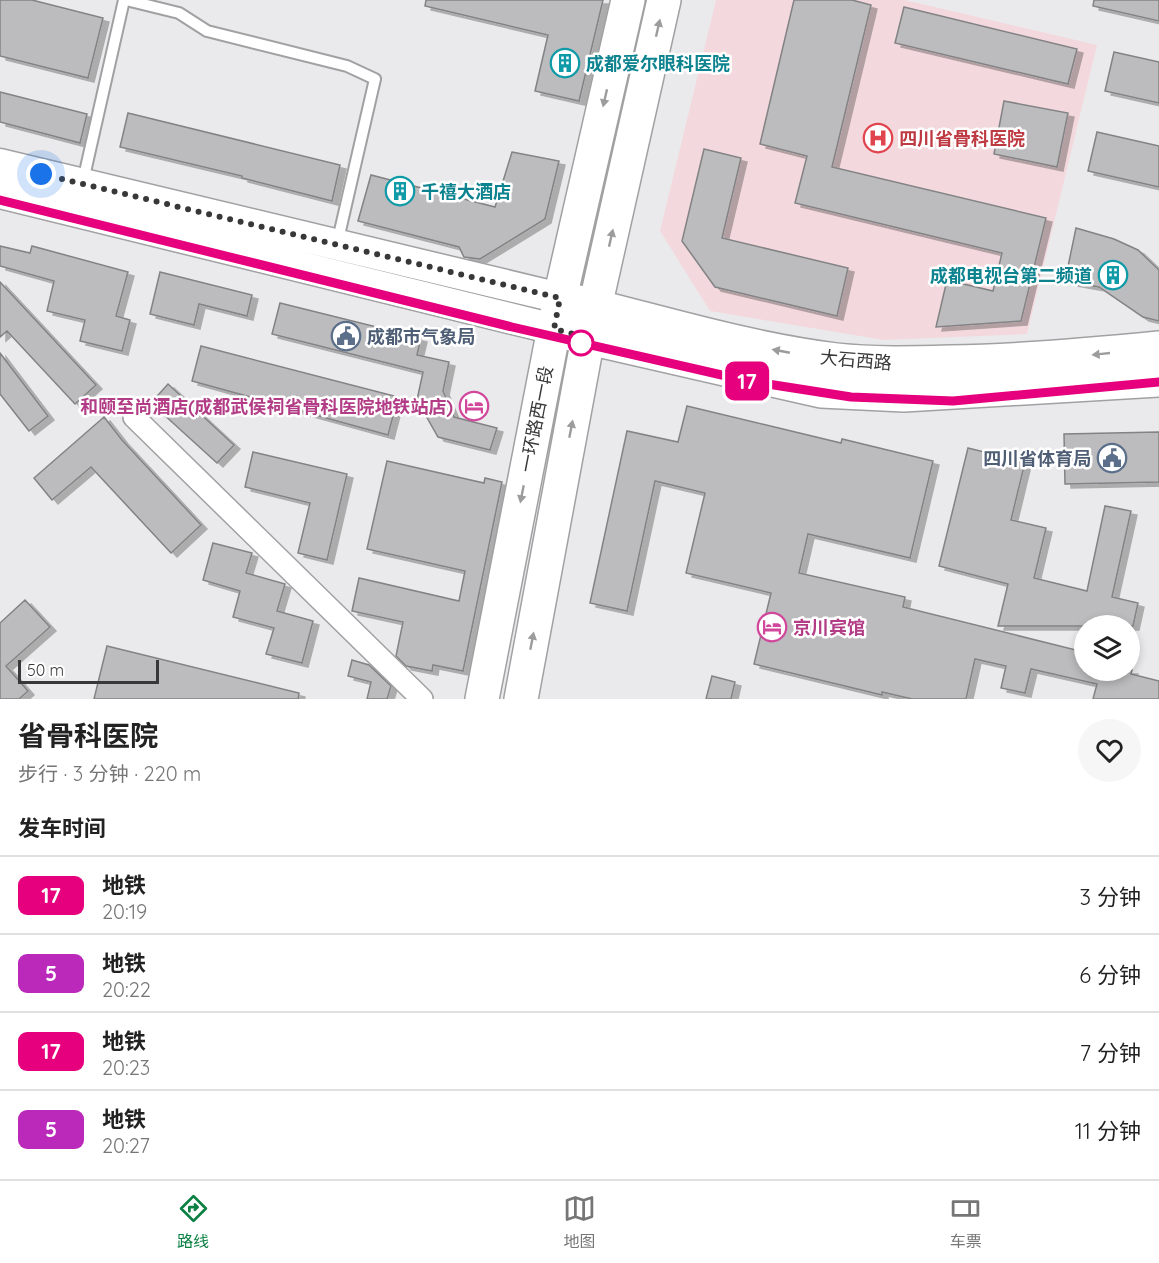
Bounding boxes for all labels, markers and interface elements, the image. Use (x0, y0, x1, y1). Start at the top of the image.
one-way arrow (654, 18, 664, 37)
building icon: 成都爱尔眼科医院 (549, 47, 581, 79)
place label: 成都爱尔眼科医院 (586, 52, 730, 75)
one-way arrow (600, 89, 610, 107)
hospital icon: 四川省骨科医院 (862, 122, 894, 154)
place label: 四川省骨科医院 (899, 127, 1025, 150)
your location (26, 159, 56, 189)
building icon: 千禧大酒店 (384, 175, 416, 207)
place label: 千禧大酒店 (421, 180, 511, 203)
one-way arrow (607, 229, 616, 248)
building icon: 成都电视台第二频道 (1097, 259, 1129, 291)
place label: 成都电视台第二频道 (930, 264, 1092, 287)
public building icon: 成都市气象局 (330, 320, 362, 352)
place label: 成都市气象局 (367, 325, 475, 348)
unlabelled marker (568, 330, 594, 356)
street label: 大石西路 (819, 345, 893, 375)
one-way arrow (771, 346, 790, 355)
one-way arrow (1091, 349, 1110, 359)
line badge: 17 (720, 362, 774, 400)
street label: 一环路西一段 (514, 364, 558, 474)
text: 17 (737, 368, 757, 394)
hotel icon: 和颐至尚酒店(成都武侯祠省骨科医院地铁站店) (458, 390, 490, 422)
place label: 和颐至尚酒店(成都武侯祠省骨科医院地铁站店) (80, 395, 453, 418)
one-way arrow (567, 420, 576, 439)
public building icon: 四川省体育局 (1096, 442, 1128, 474)
place label: 四川省体育局 (983, 447, 1091, 470)
one-way arrow (517, 485, 526, 504)
hotel icon: 京川宾馆 (756, 611, 788, 643)
map controls (1074, 615, 1140, 681)
button: layers (1074, 615, 1140, 681)
place label: 京川宾馆 (793, 616, 865, 639)
one-way arrow (528, 632, 537, 651)
scale bar (18, 657, 159, 684)
text: 50 m (27, 660, 64, 680)
text: 省骨科医院 (18, 718, 158, 753)
button: heart (1078, 719, 1141, 782)
text: 步行 · 3 分钟 · 220 m (18, 761, 201, 786)
text: 发车时间 (18, 814, 106, 842)
text: 地铁 (102, 871, 146, 899)
text: 17 (41, 882, 61, 908)
text: 3 分钟 (1079, 883, 1141, 911)
text: 20:19 (102, 899, 147, 924)
text: 地铁 (102, 949, 146, 977)
text: 5 (45, 960, 57, 986)
text: 6 分钟 (1079, 961, 1141, 989)
text: 20:22 (102, 977, 151, 1002)
text: 地铁 (102, 1027, 146, 1055)
text: 17 (41, 1038, 61, 1064)
text: 7 分钟 (1080, 1039, 1141, 1067)
text: 20:23 (102, 1055, 150, 1080)
text: 地铁 (102, 1105, 146, 1133)
text: 5 (45, 1116, 57, 1142)
text: 11 分钟 (1075, 1117, 1141, 1145)
text: 20:27 (102, 1133, 150, 1158)
tab: 路线 (177, 1192, 210, 1252)
tab: 地图 (563, 1192, 596, 1252)
tab: 车票 (949, 1192, 982, 1252)

